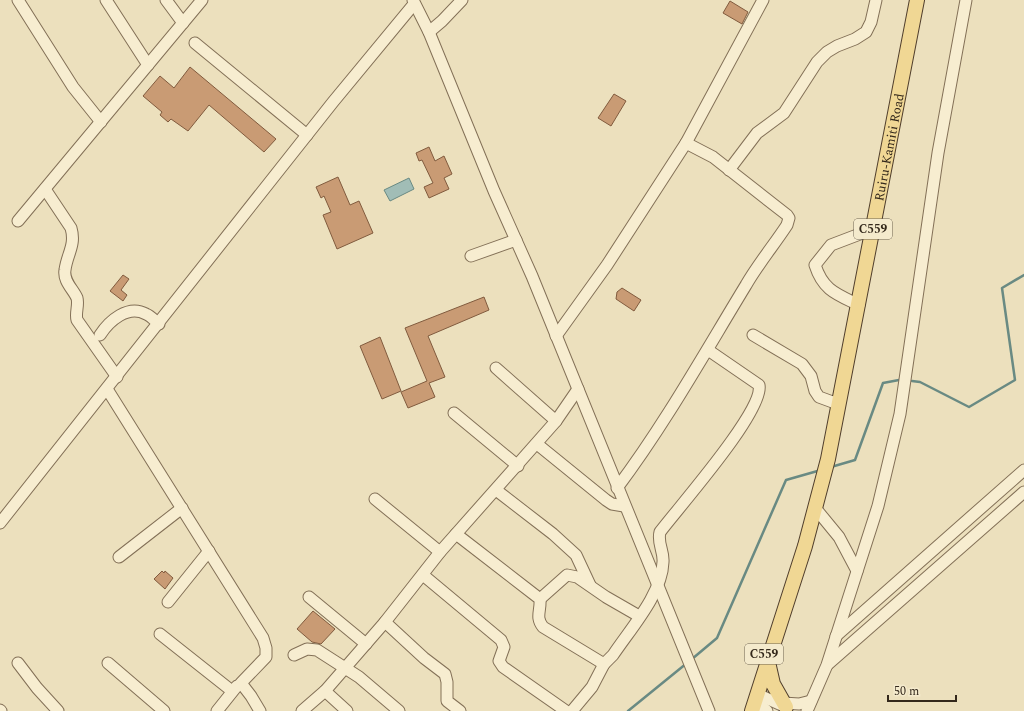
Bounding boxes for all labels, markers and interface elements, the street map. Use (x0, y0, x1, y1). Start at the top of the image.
street label: Ruiru-Kamiti Road (869, 92, 910, 203)
road number: C559 (854, 219, 892, 239)
road number: C559 (745, 644, 783, 664)
scale bar (888, 677, 956, 703)
text: 50 m (894, 682, 919, 701)

